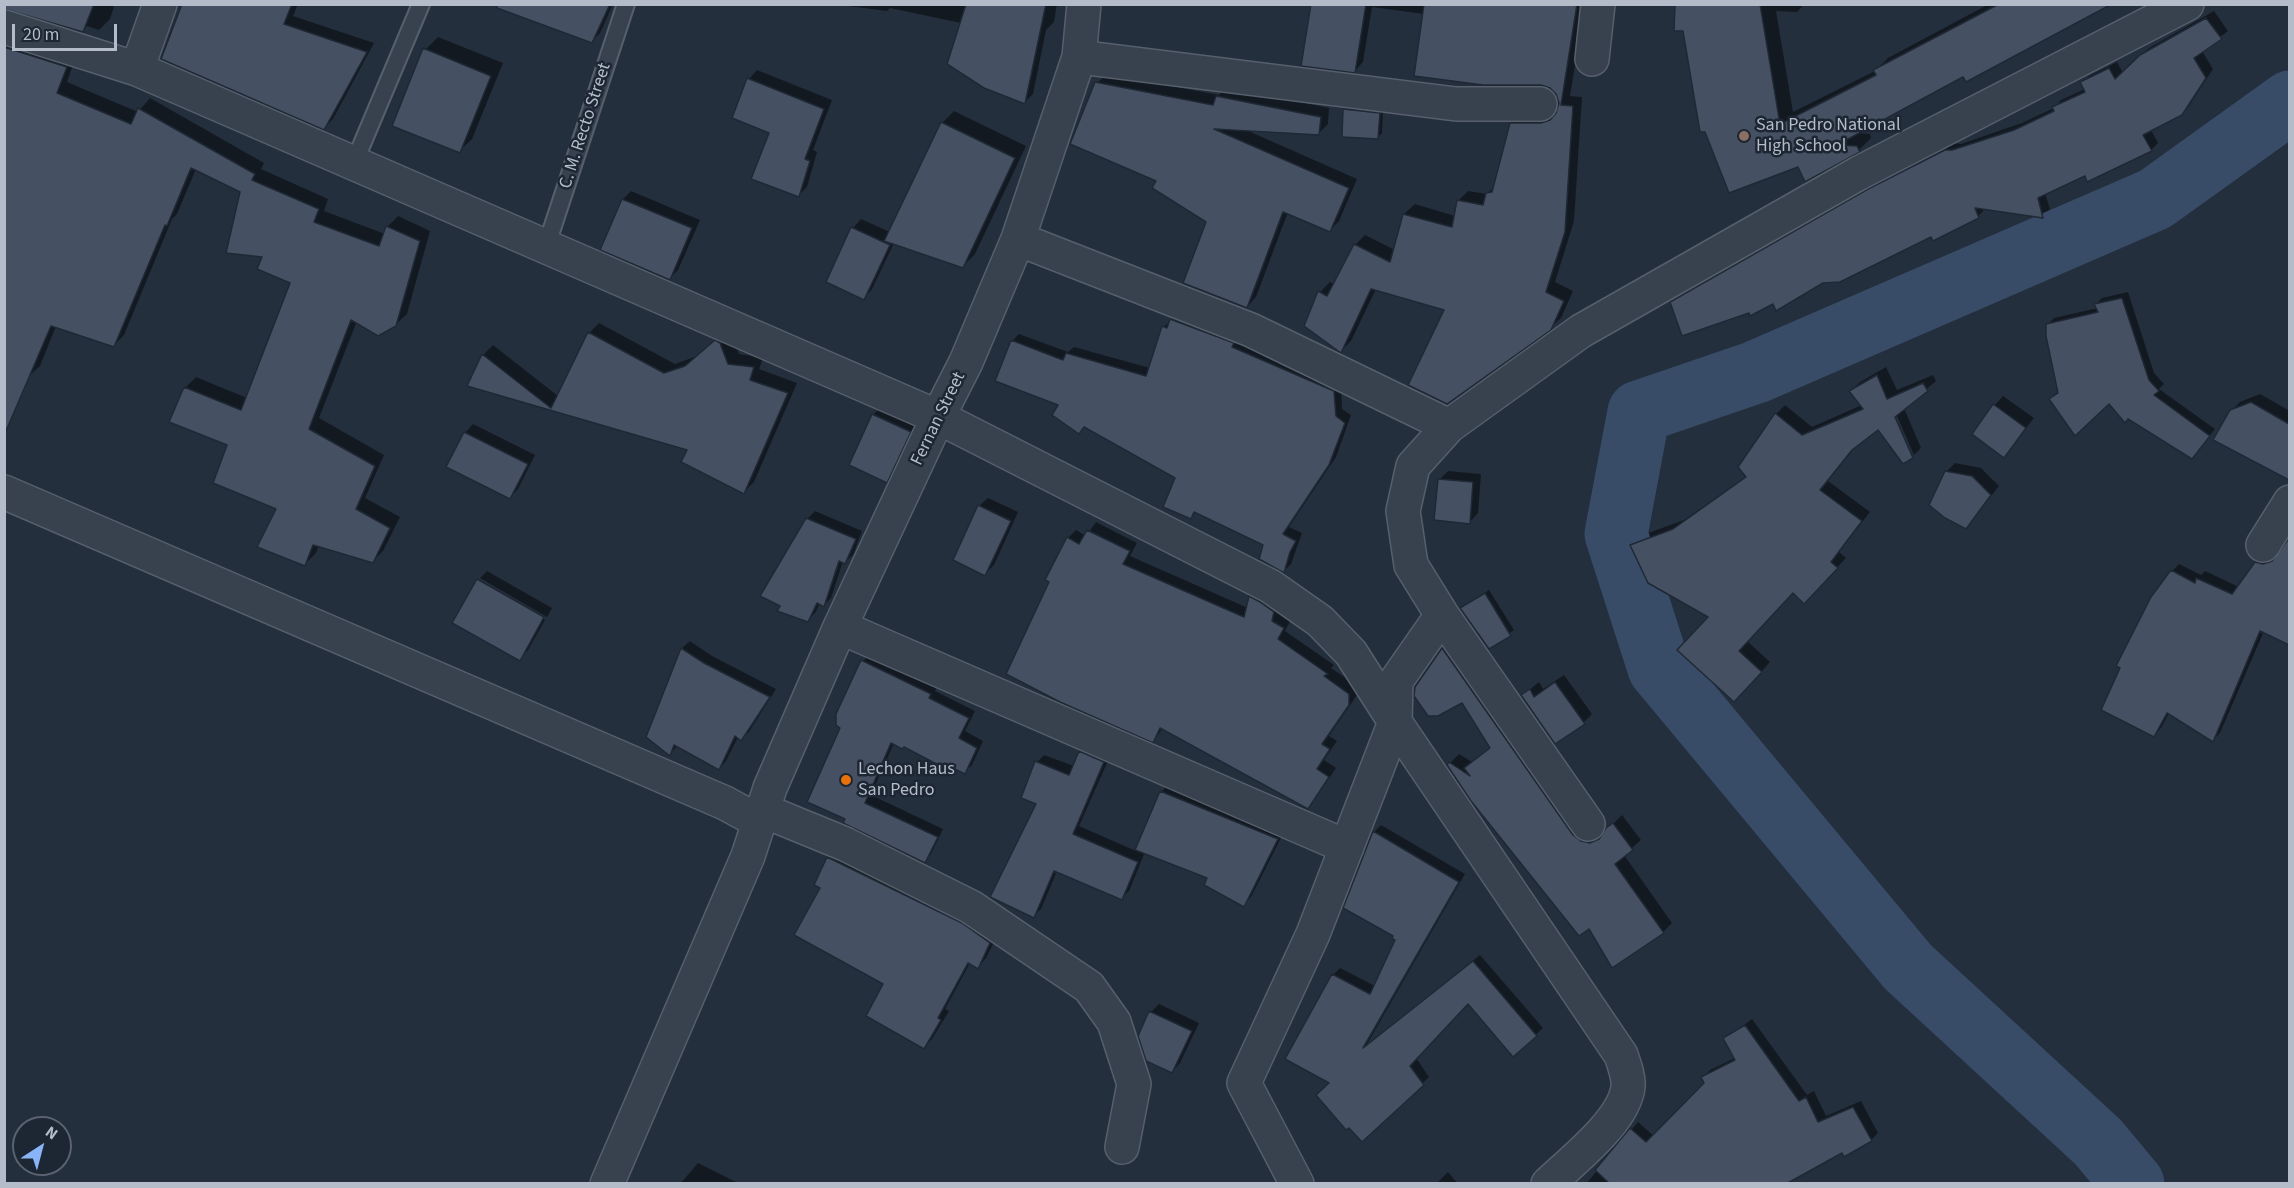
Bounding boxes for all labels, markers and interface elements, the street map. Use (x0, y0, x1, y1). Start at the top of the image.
scale bar (15, 12, 120, 50)
text: 20 m (23, 22, 59, 47)
street label: C. M. Recto Street (556, 60, 616, 192)
place label: San Pedro National High School (1756, 115, 1900, 158)
marker: San Pedro National High School (1737, 129, 1751, 143)
street label: Fernan Street (907, 369, 971, 469)
place label: Lechon Haus San Pedro (858, 759, 955, 802)
marker: Lechon Haus San Pedro (839, 773, 853, 787)
north arrow (12, 1116, 72, 1176)
text: N (41, 1121, 62, 1145)

